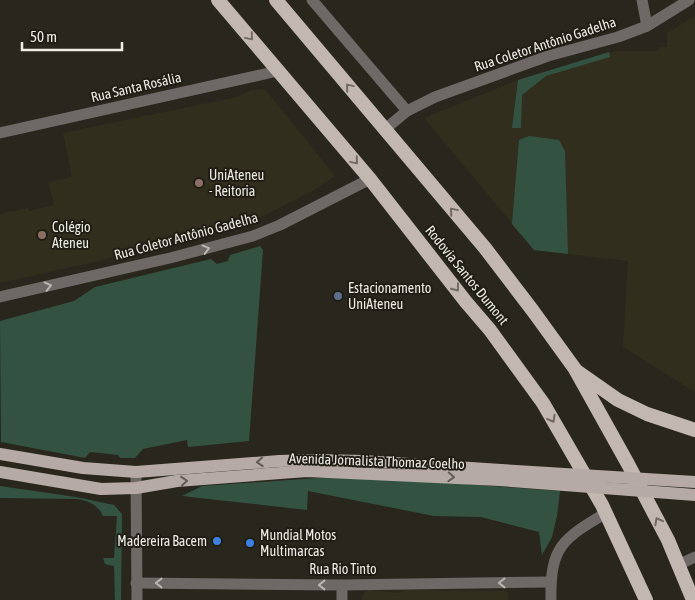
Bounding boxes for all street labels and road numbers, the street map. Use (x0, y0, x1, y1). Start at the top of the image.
street label: Rua Coletor Antônio Gadelha (472, 14, 618, 74)
street label: Rua Santa Rosália (89, 69, 183, 105)
street label: Rua Coletor Antônio Gadelha (112, 209, 260, 263)
street label: Rodovia Santos Dumont (422, 222, 512, 328)
street label: Avenida Jornalista Thomaz Coelho (289, 450, 465, 472)
street label: Rua Rio Tinto (309, 561, 377, 577)

